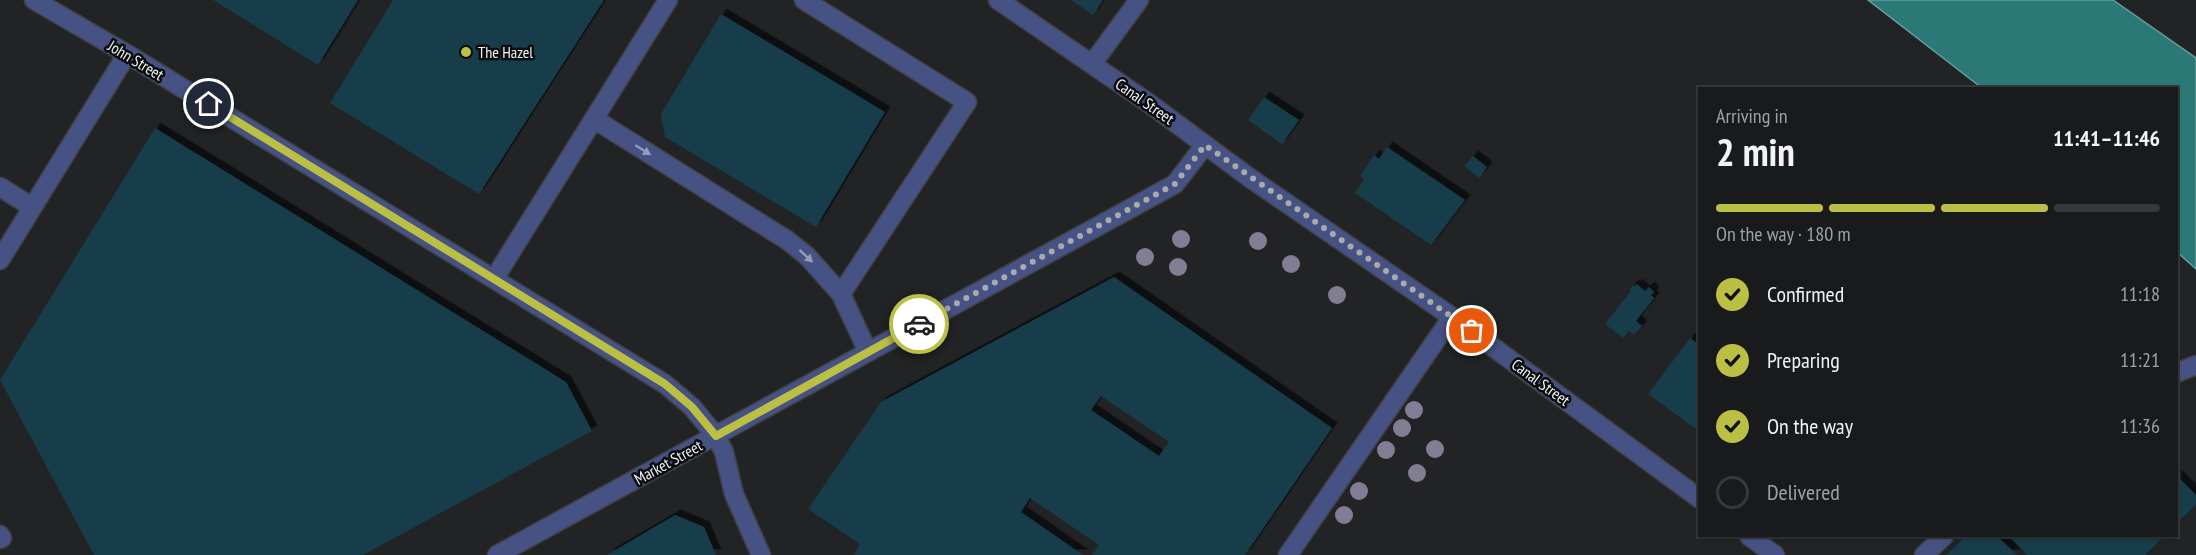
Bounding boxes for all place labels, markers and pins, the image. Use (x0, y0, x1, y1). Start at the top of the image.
place label: The Hazel (478, 42, 533, 62)
marker: The Hazel (459, 45, 473, 59)
pin (183, 78, 234, 129)
pin (1446, 305, 1497, 356)

